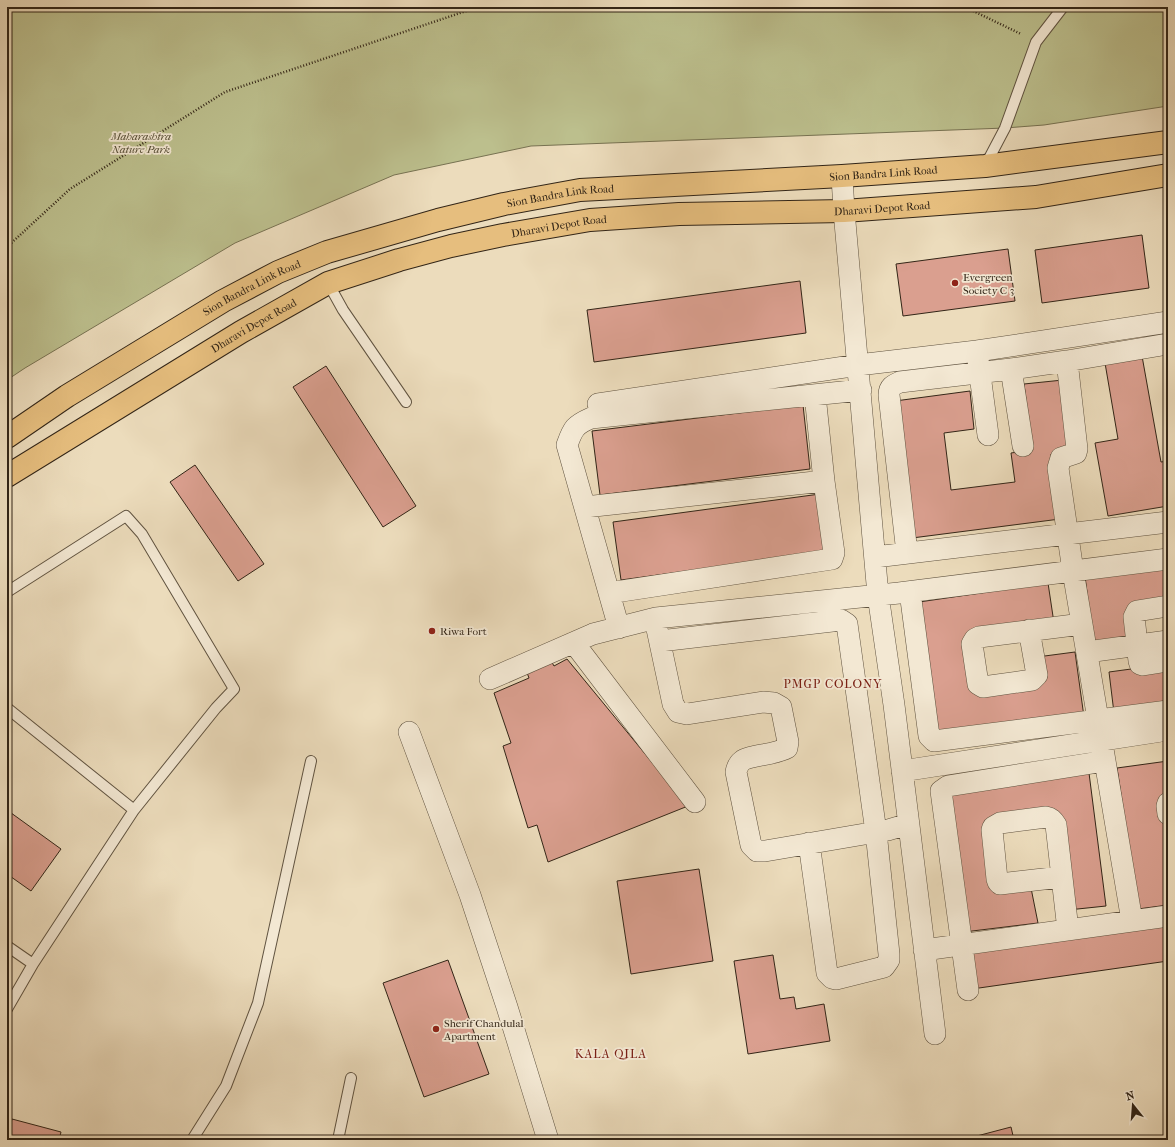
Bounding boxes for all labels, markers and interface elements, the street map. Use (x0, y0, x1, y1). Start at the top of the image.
park label: Maharashtra Nature Park (110, 130, 171, 156)
street label: Sion Bandra Link Road (829, 163, 939, 184)
street label: Sion Bandra Link Road (506, 182, 616, 210)
street label: Dharavi Depot Road (834, 199, 932, 218)
street label: Dharavi Depot Road (510, 213, 608, 240)
street label: Sion Bandra Link Road (201, 257, 304, 319)
place label: Evergreen Society C 3 (963, 271, 1014, 297)
marker: Evergreen Society C 3 (950, 278, 960, 288)
street label: Dharavi Depot Road (209, 296, 300, 356)
place label: Riwa Fort (440, 625, 487, 638)
marker: Riwa Fort (427, 626, 437, 636)
district label: PMGP COLONY (784, 677, 882, 691)
place label: Sherif Chandulal Apartment (443, 1017, 524, 1043)
marker: Sherif Chandulal Apartment (431, 1024, 441, 1034)
district label: KALA QILA (575, 1047, 647, 1061)
north arrow (1113, 1085, 1153, 1125)
text: N (1124, 1088, 1137, 1103)

